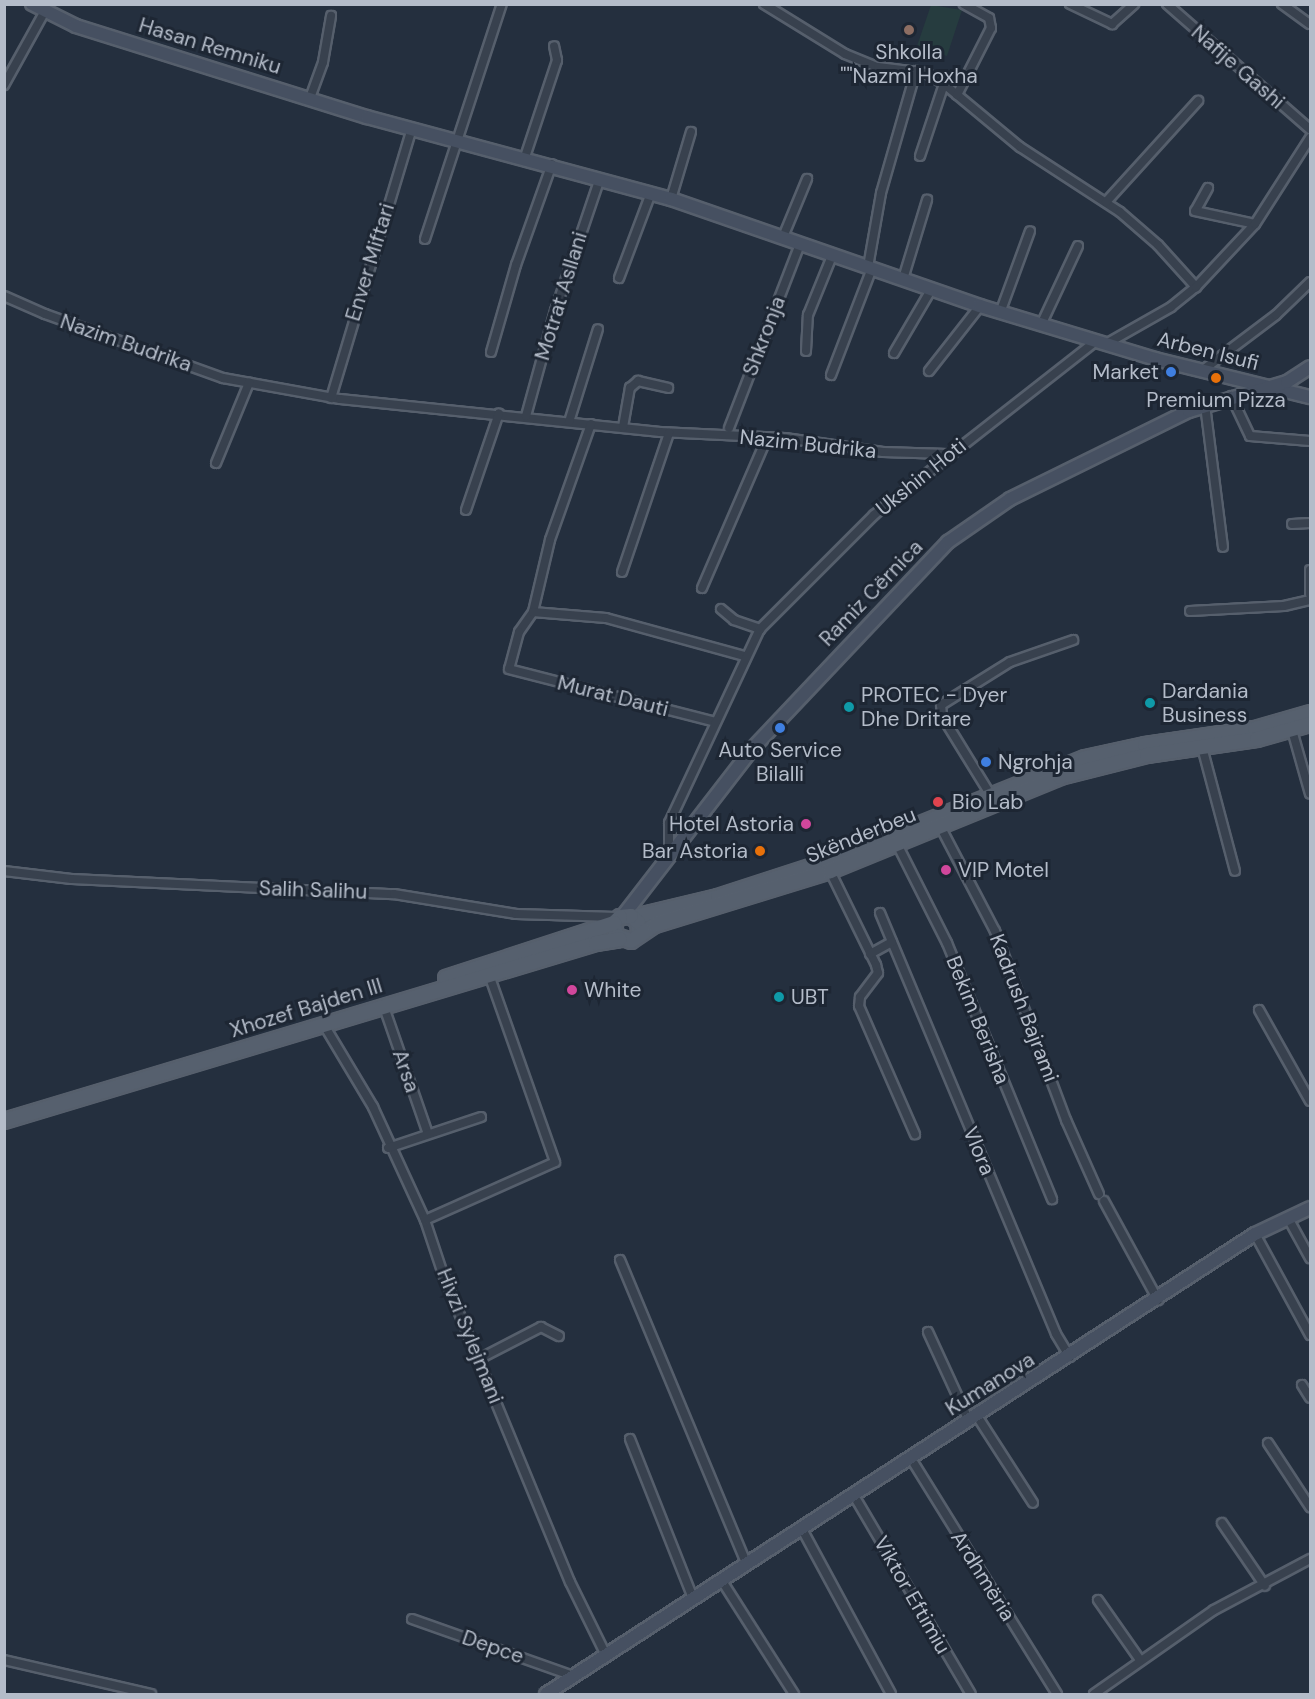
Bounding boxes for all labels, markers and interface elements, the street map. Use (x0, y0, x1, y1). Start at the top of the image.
street label: Hasan Remniku (136, 12, 284, 80)
street label: Nafije Gashi (1186, 20, 1290, 114)
marker: Shkolla ""Nazmi Hoxha (902, 23, 916, 37)
place label: Shkolla ""Nazmi Hoxha (840, 39, 978, 89)
street label: Enver Miftari (340, 200, 400, 324)
street label: Motrat Asllani (530, 229, 592, 363)
street label: Shkronja (737, 293, 791, 379)
street label: Nazim Budrika (57, 309, 195, 377)
street label: Arben Isufi (1155, 326, 1261, 376)
place label: Market (1093, 359, 1159, 385)
marker: Market (1164, 365, 1178, 379)
marker: Premium Pizza (1209, 371, 1223, 385)
place label: Premium Pizza (1146, 387, 1286, 413)
street label: Nazim Budrika (738, 424, 878, 464)
street label: Ukshin Hoti (871, 433, 971, 521)
street label: Ramiz Cërnica (814, 535, 928, 651)
street label: Murat Dauti (555, 670, 671, 722)
place label: Dardania Business (1162, 678, 1248, 728)
place label: PROTEC - Dyer Dhe Dritare (861, 682, 1007, 732)
marker: Dardania Business (1143, 696, 1157, 710)
marker: PROTEC - Dyer Dhe Dritare (842, 700, 856, 714)
marker: Auto Service Bilalli (773, 721, 787, 735)
place label: Auto Service Bilalli (718, 737, 842, 787)
place label: Ngrohja (998, 749, 1073, 775)
marker: Ngrohja (979, 755, 993, 769)
place label: Bio Lab (952, 789, 1023, 815)
marker: Bio Lab (929, 793, 947, 811)
street label: Skënderbeu (803, 802, 919, 868)
place label: Hotel Astoria (669, 811, 794, 837)
marker: Hotel Astoria (799, 817, 813, 831)
place label: Bar Astoria (642, 838, 748, 864)
marker: Bar Astoria (753, 844, 767, 858)
place label: VIP Motel (958, 857, 1049, 883)
marker: VIP Motel (939, 863, 953, 877)
street label: Salih Salihu (258, 876, 368, 904)
street label: Kadrush Bajrami (984, 930, 1064, 1086)
street label: Bekim Berisha (941, 952, 1015, 1088)
street label: Xhozef Bajden III (227, 973, 385, 1043)
place label: White (584, 977, 641, 1003)
marker: White (565, 983, 579, 997)
place label: UBT (791, 984, 829, 1010)
marker: UBT (772, 990, 786, 1004)
street label: Arsa (387, 1046, 425, 1096)
street label: Vlora (958, 1123, 1000, 1179)
street label: Hivzi Sylejmani (431, 1265, 509, 1407)
street label: Kumanova (941, 1347, 1039, 1421)
street label: Ardhmëria (945, 1526, 1021, 1626)
street label: Viktor Eftimiu (868, 1532, 956, 1658)
street label: Depce (459, 1625, 527, 1669)

